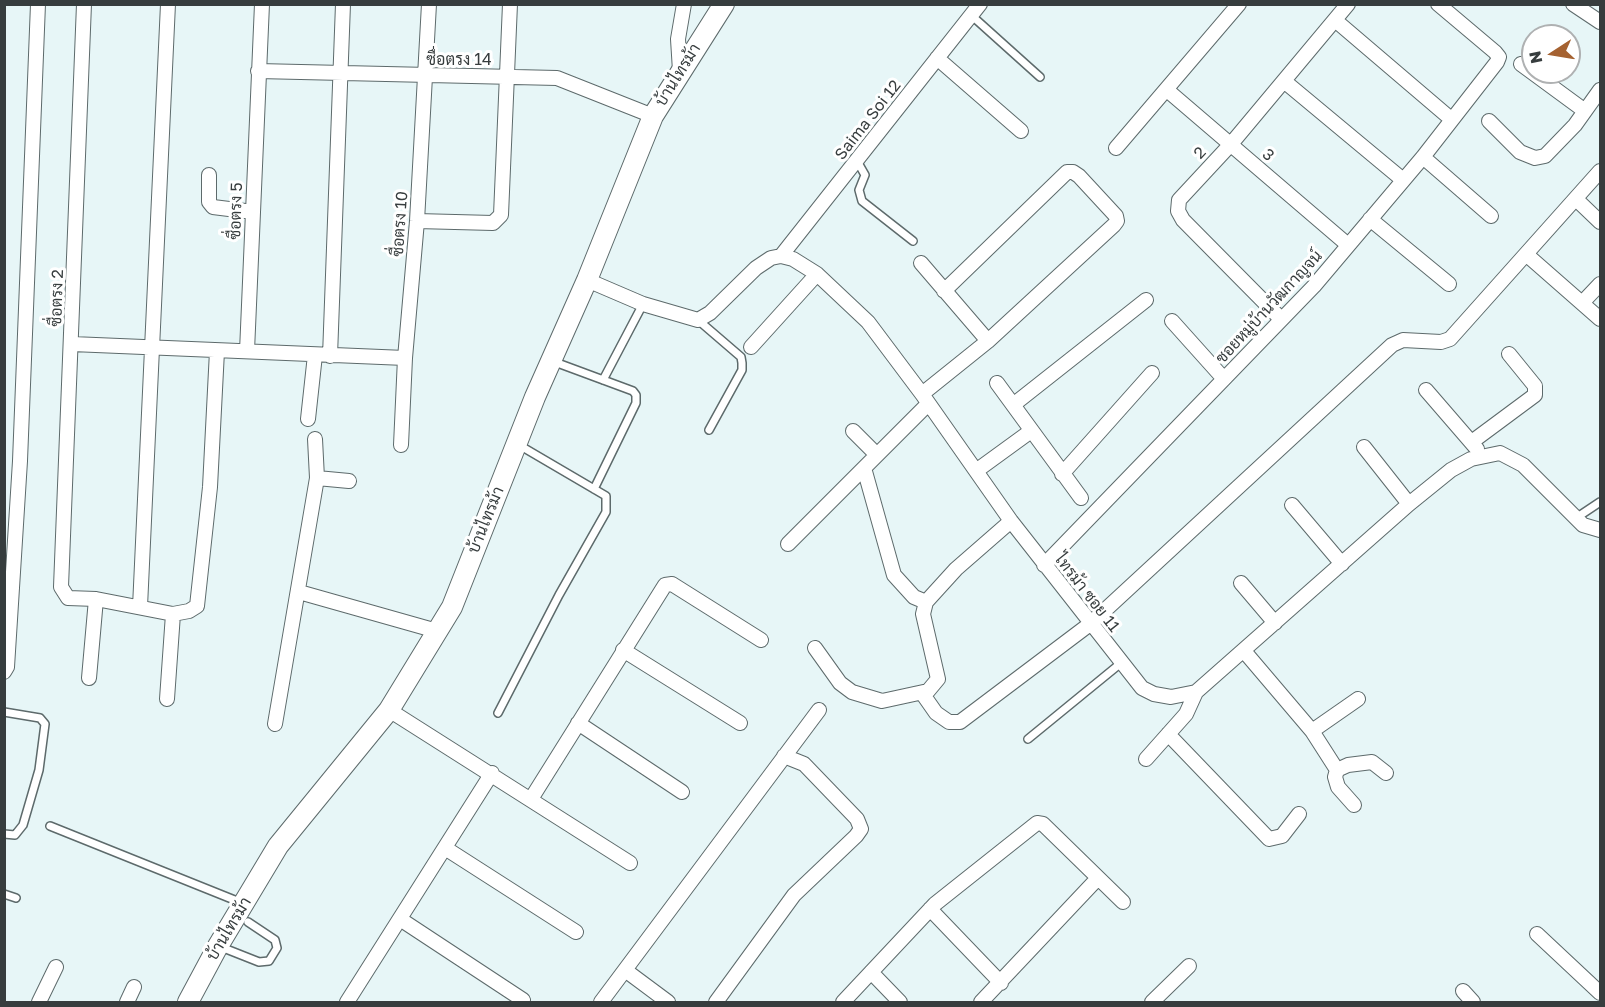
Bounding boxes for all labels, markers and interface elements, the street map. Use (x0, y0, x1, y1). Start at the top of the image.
north arrow (1521, 24, 1581, 84)
street label: บ้านไทรม้า (651, 40, 705, 110)
text: N (1524, 49, 1546, 65)
street label: ซื่อตรง 14 (426, 50, 492, 70)
street label: Saima Soi 12 (831, 76, 905, 164)
street label: 2 (1190, 143, 1210, 163)
street label: 3 (1258, 145, 1278, 165)
street label: ซื่อตรง 5 (225, 182, 247, 240)
street label: ซื่อตรง 10 (388, 191, 412, 257)
street label: ซอยหมู่บ้านวัฒกาญจน์ (1212, 247, 1326, 367)
street label: ซื่อตรง 2 (46, 269, 68, 327)
street label: บ้านไทรม้า (464, 484, 508, 556)
street label: ไทรม้า ซอย 11 (1050, 550, 1124, 636)
street label: บ้านไทรม้า (203, 894, 255, 964)

